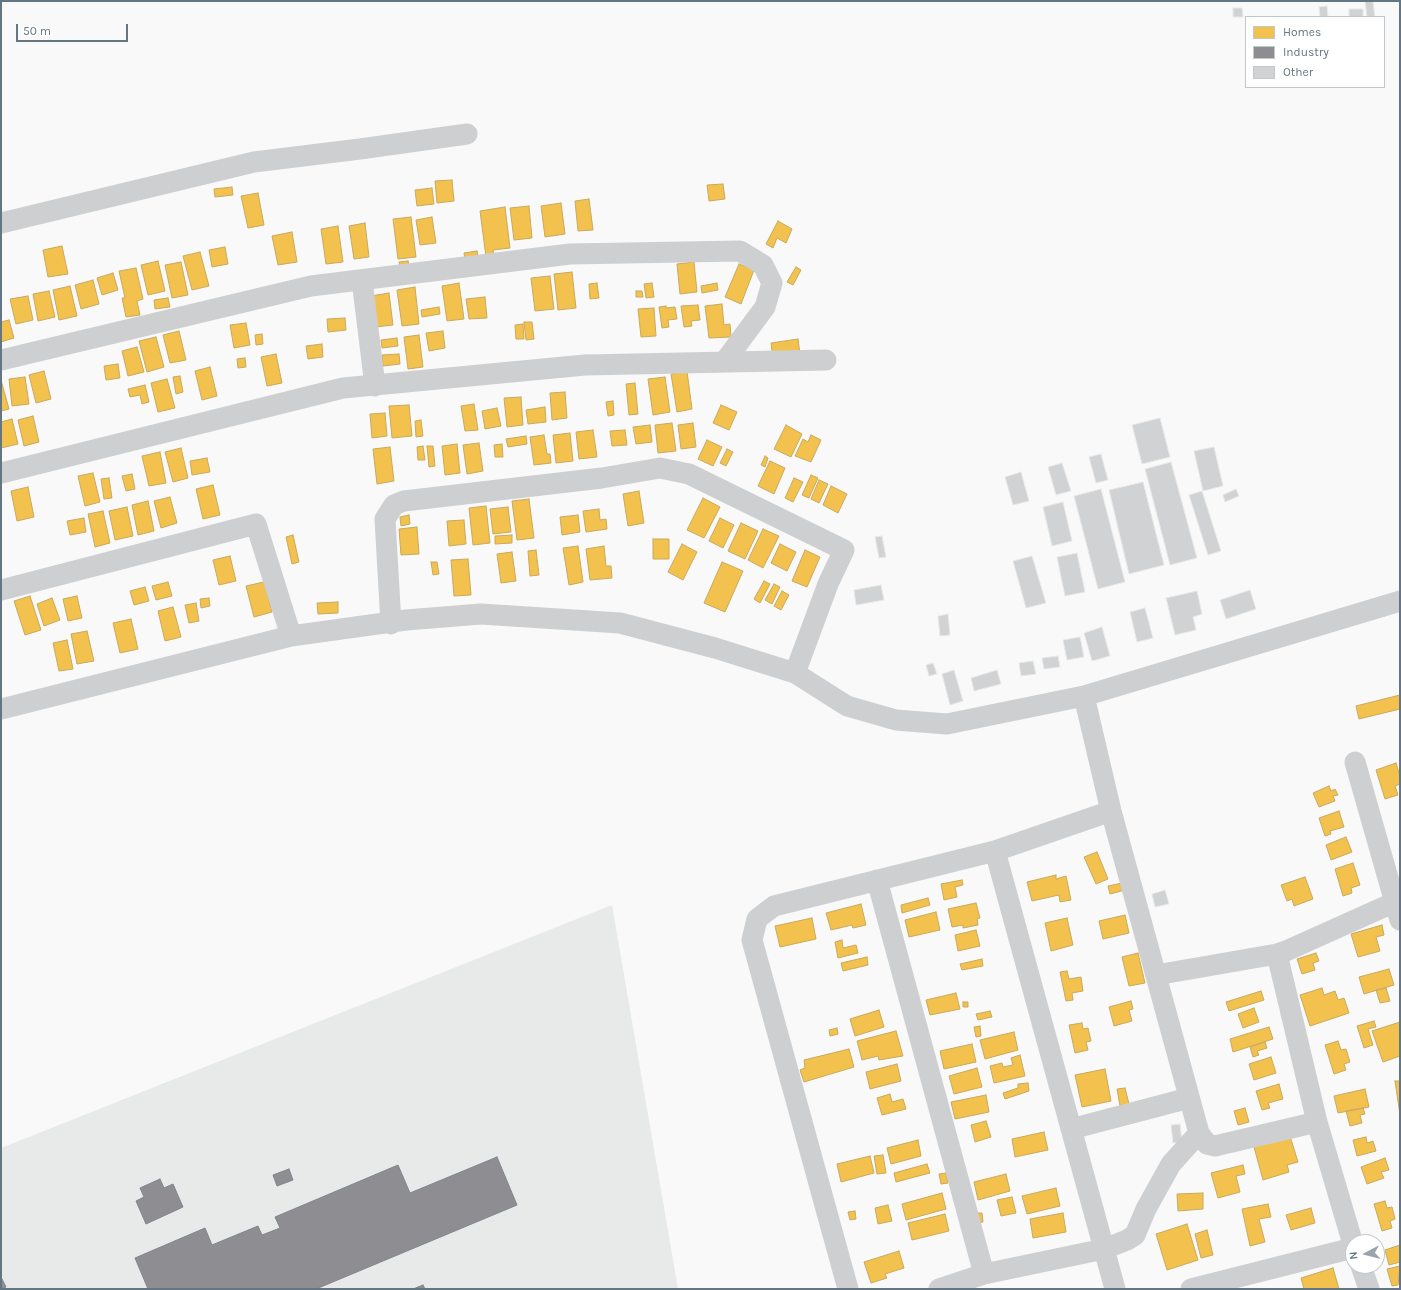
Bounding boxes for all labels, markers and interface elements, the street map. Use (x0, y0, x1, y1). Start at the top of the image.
scale bar (18, 16, 130, 42)
legend (1245, 16, 1385, 88)
text: 50 m (23, 24, 51, 38)
text: Homes (1283, 25, 1321, 39)
text: Industry (1283, 45, 1329, 59)
text: Other (1283, 65, 1313, 79)
north arrow (1345, 1234, 1385, 1274)
text: N (1347, 1251, 1361, 1260)

